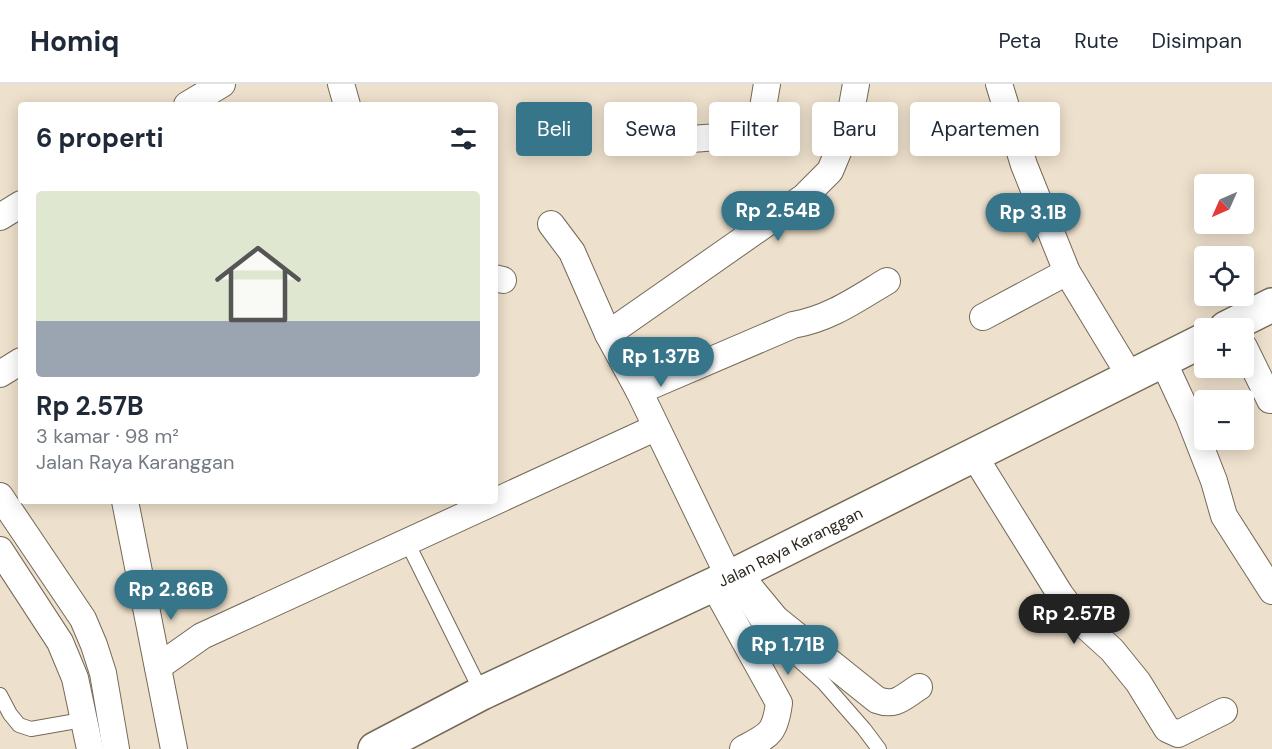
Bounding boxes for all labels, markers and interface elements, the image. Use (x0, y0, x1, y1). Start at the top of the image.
text: Homiq (30, 23, 119, 60)
text: Peta (998, 27, 1041, 55)
text: Rute (1074, 27, 1119, 55)
text: Disimpan (1152, 27, 1242, 55)
chip: Beli (516, 102, 592, 156)
chip: Sewa (604, 102, 697, 156)
chip: Filter (709, 102, 800, 156)
chip: Baru (812, 102, 898, 156)
chip: Apartemen (910, 102, 1060, 156)
text: 6 properti (36, 121, 164, 155)
icon: filters (447, 122, 480, 155)
north arrow (1194, 174, 1254, 234)
map controls (1194, 174, 1254, 450)
pin: Rp 2.54B (716, 191, 840, 242)
pin: Rp 3.1B (978, 193, 1088, 244)
text: Rp 2.54B (735, 197, 821, 223)
text: Rp 3.1B (1000, 199, 1066, 225)
icon: home (204, 230, 312, 338)
button: locate (1194, 246, 1254, 306)
button: + (1194, 318, 1254, 378)
pin: Rp 1.37B (599, 337, 723, 388)
text: Rp 1.37B (622, 343, 700, 369)
text: Rp 2.57B (36, 389, 144, 423)
button: − (1194, 390, 1254, 450)
text: 3 kamar · 98 m² (36, 423, 179, 449)
text: Jalan Raya Karanggan (36, 449, 234, 475)
street label: Jalan Raya Karanggan (715, 502, 866, 591)
pin: Rp 2.86B (109, 570, 233, 621)
text: Rp 2.86B (128, 576, 214, 602)
pin: Rp 2.57B (1012, 594, 1136, 645)
text: Rp 2.57B (1033, 600, 1115, 626)
pin: Rp 1.71B (726, 625, 850, 676)
text: Rp 1.71B (751, 631, 825, 657)

